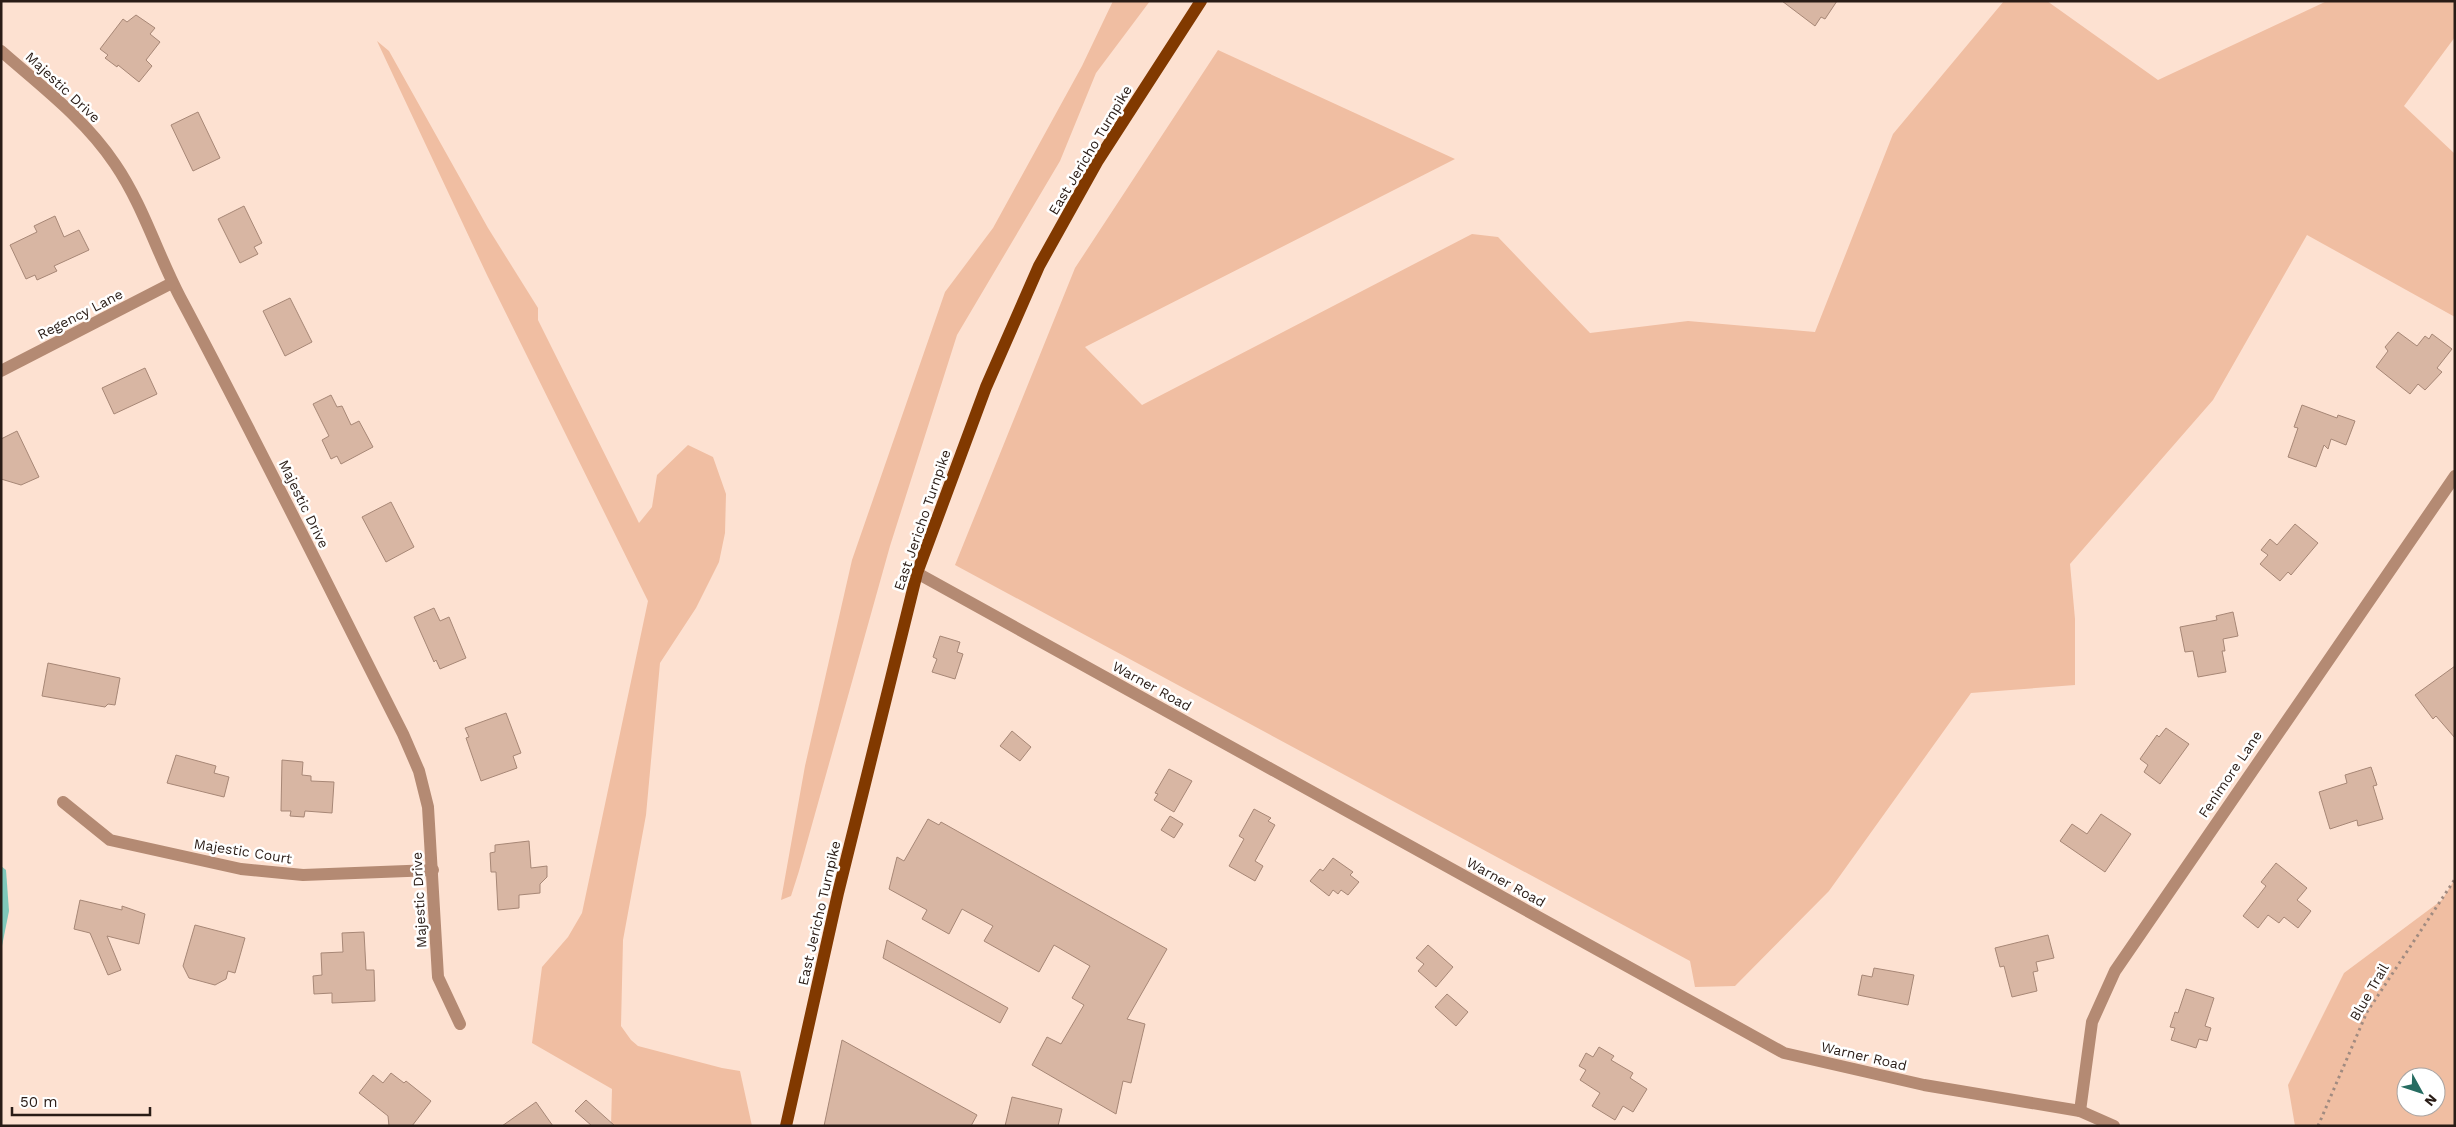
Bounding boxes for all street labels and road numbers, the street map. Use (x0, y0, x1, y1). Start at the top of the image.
street label: Majestic Drive (22, 48, 104, 126)
street label: East Jericho Turnpike (1045, 82, 1135, 218)
street label: Regency Lane (35, 286, 125, 342)
street label: East Jericho Turnpike (890, 447, 954, 593)
street label: Majestic Drive (276, 457, 332, 551)
street label: Warner Road (1110, 658, 1194, 714)
street label: Fenimore Lane (2195, 728, 2265, 820)
street label: Majestic Court (193, 835, 293, 867)
street label: East Jericho Turnpike (795, 839, 843, 987)
street label: Majestic Drive (408, 852, 430, 948)
street label: Warner Road (1464, 854, 1548, 910)
street label: Blue Trail (2346, 960, 2392, 1023)
street label: Warner Road (1820, 1038, 1908, 1074)

